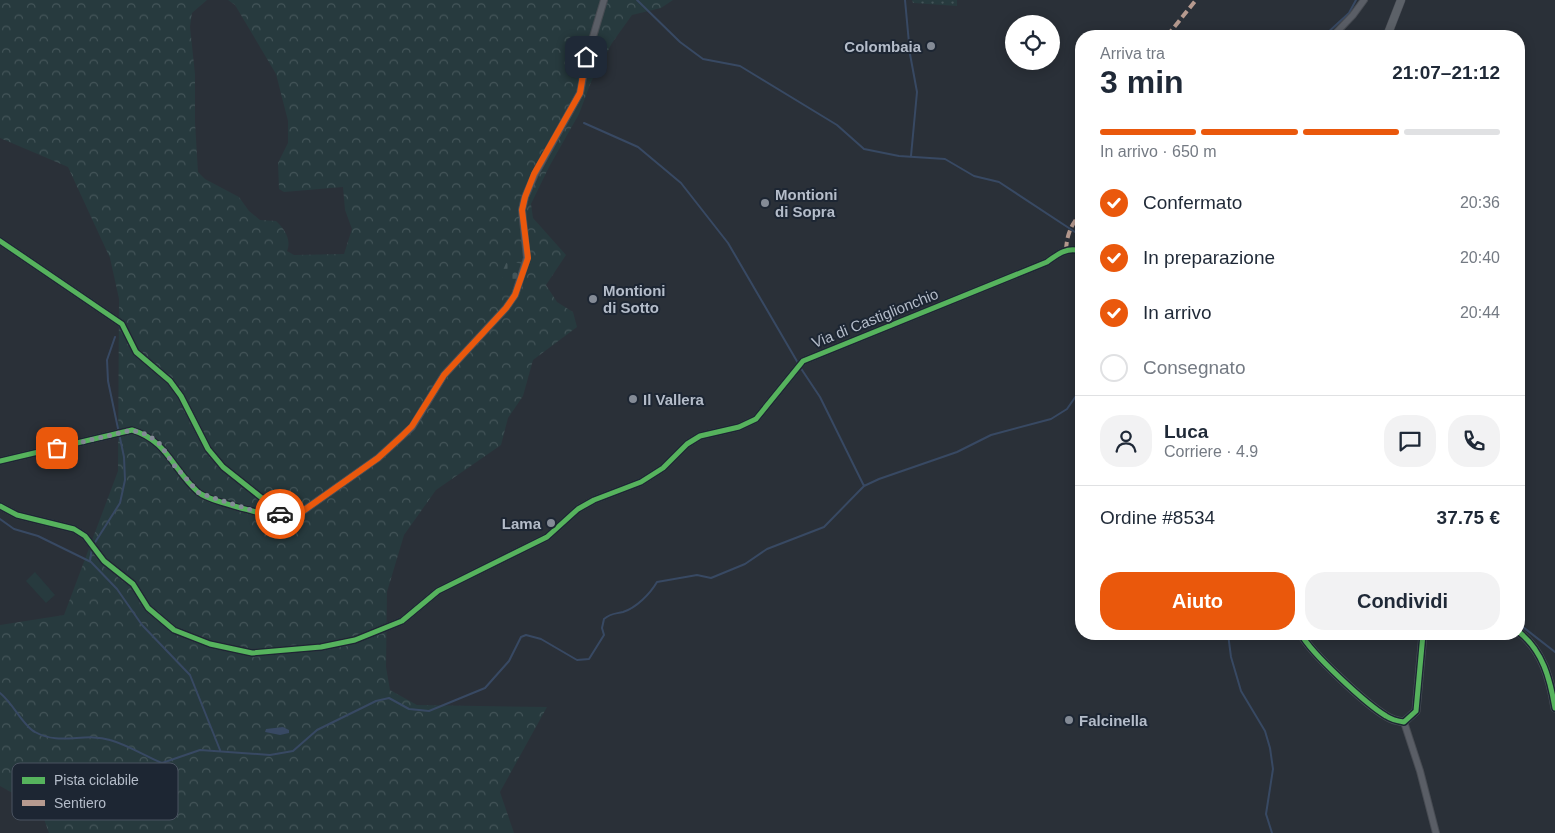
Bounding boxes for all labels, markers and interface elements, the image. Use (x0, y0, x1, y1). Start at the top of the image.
map controls (1005, 15, 1060, 70)
button: locate (1005, 15, 1060, 70)
pin (565, 36, 607, 78)
place label: Colombaia (844, 38, 922, 55)
marker: Colombaia (925, 40, 937, 52)
icon: home (572, 43, 600, 71)
text: Arriva tra (1100, 45, 1165, 62)
text: 21:07–21:12 (1392, 62, 1500, 83)
text: 3 min (1100, 64, 1184, 100)
text: In arrivo · 650 m (1100, 143, 1216, 160)
place label: Montioni di Sopra (775, 186, 837, 220)
icon: check (1100, 189, 1128, 217)
text: Confermato (1143, 192, 1242, 213)
text: 20:36 (1460, 194, 1500, 211)
marker: Montioni di Sopra (759, 197, 771, 209)
icon: check (1100, 244, 1128, 272)
text: In preparazione (1143, 247, 1275, 268)
text: 20:40 (1460, 249, 1500, 266)
place label: Montioni di Sotto (603, 282, 665, 316)
street label: Via di Castiglionchio (809, 285, 941, 351)
marker: Montioni di Sotto (587, 293, 599, 305)
icon: check (1100, 299, 1128, 327)
text: In arrivo (1143, 302, 1212, 323)
text: 20:44 (1460, 304, 1500, 321)
text: Consegnato (1143, 357, 1245, 378)
place label: Il Vallera (643, 391, 705, 408)
marker: Il Vallera (627, 393, 639, 405)
button: person (1100, 415, 1152, 467)
button: chat (1384, 415, 1436, 467)
button: phone (1448, 415, 1500, 467)
text: Luca (1164, 421, 1208, 442)
pin (36, 427, 78, 469)
icon: bag (43, 434, 71, 462)
text: Corriere · 4.9 (1164, 443, 1258, 460)
courier (255, 489, 305, 539)
icon: car (266, 500, 294, 528)
text: Ordine #8534 (1100, 507, 1215, 528)
text: 37.75 € (1437, 507, 1500, 528)
place label: Lama (502, 515, 542, 532)
marker: Lama (545, 517, 557, 529)
button: Aiuto (1100, 572, 1295, 630)
button: Condividi (1305, 572, 1500, 630)
place label: Falcinella (1079, 712, 1148, 729)
marker: Falcinella (1063, 714, 1075, 726)
legend (12, 763, 178, 820)
text: Pista ciclabile (54, 772, 139, 788)
text: Sentiero (54, 795, 106, 811)

